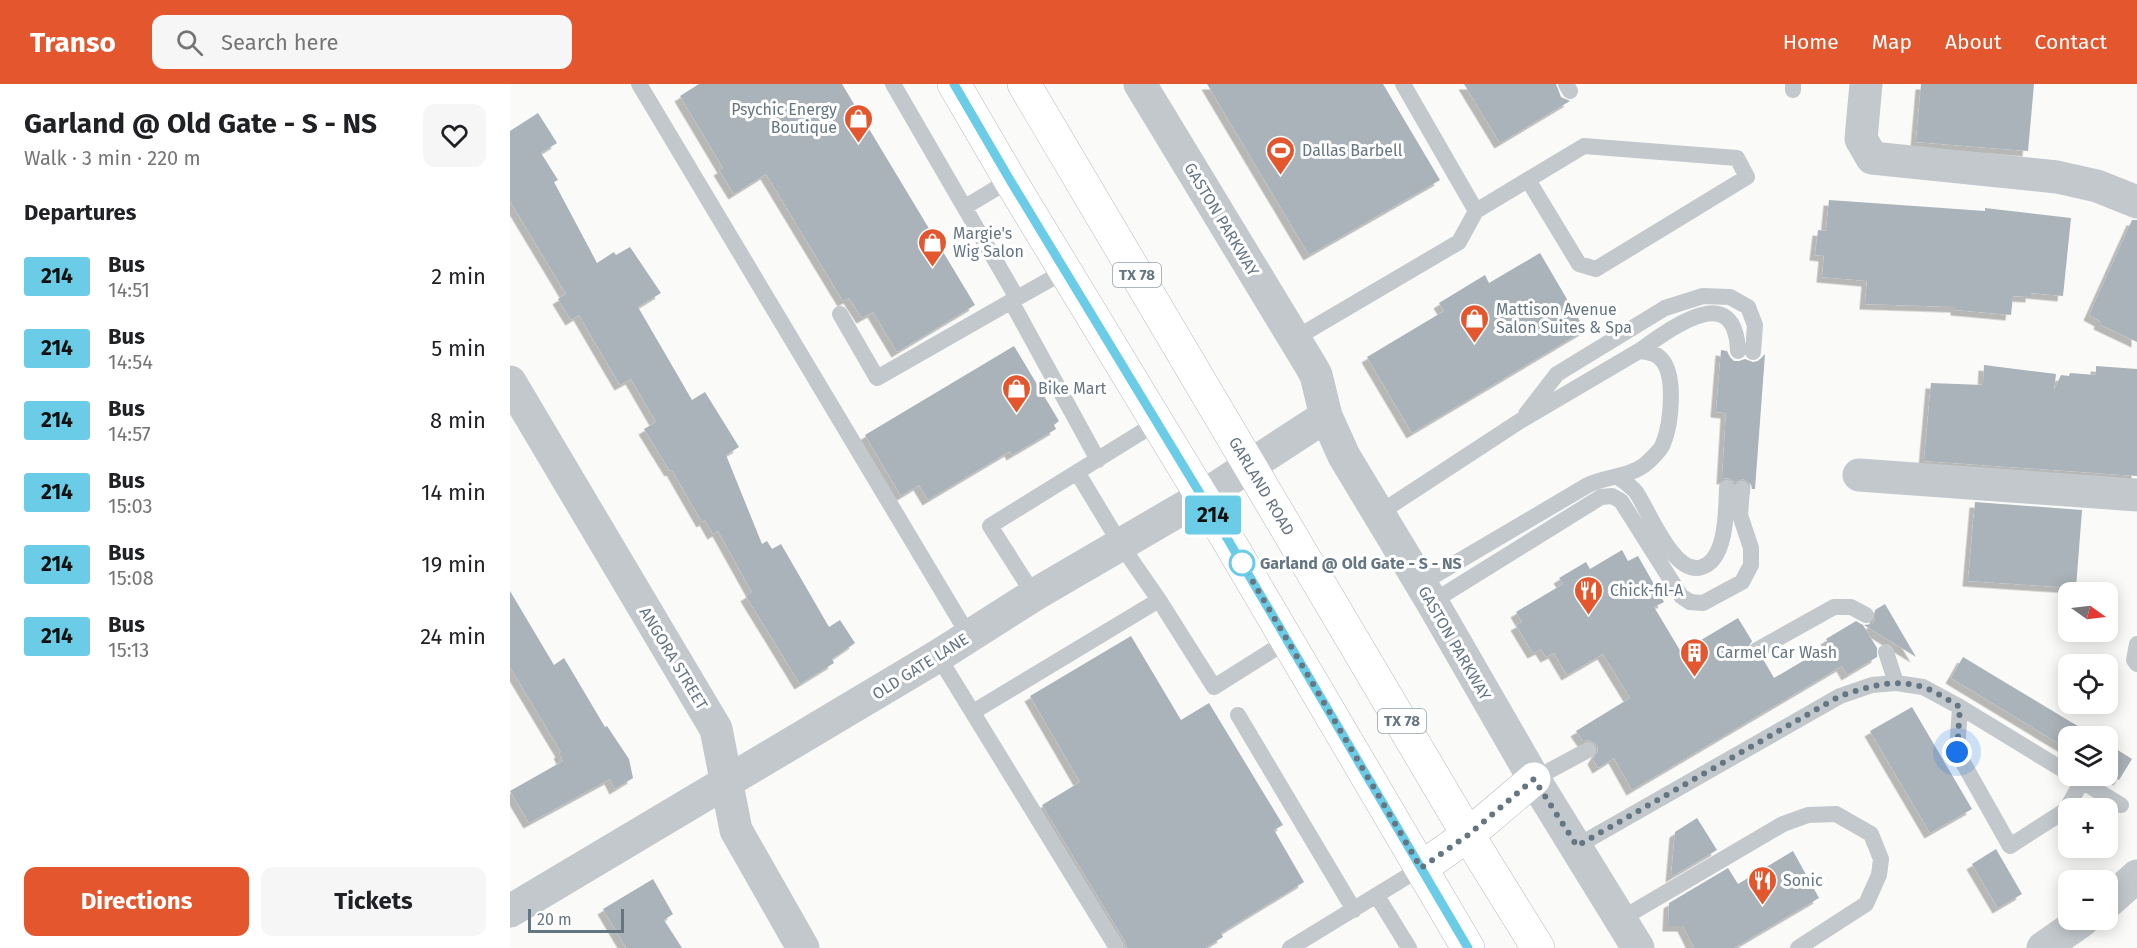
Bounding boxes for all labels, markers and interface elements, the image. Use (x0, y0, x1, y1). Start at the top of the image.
search box (152, 15, 572, 69)
text: Transo (30, 26, 116, 59)
icon: search (173, 26, 206, 59)
text: Search here (221, 29, 338, 56)
text: Home (1783, 29, 1839, 55)
text: Map (1872, 29, 1912, 55)
text: About (1945, 29, 2002, 55)
text: Contact (2035, 29, 2107, 55)
place label: Psychic Energy Boutique (731, 100, 837, 137)
shop icon: Psychic Energy Boutique (842, 102, 874, 144)
button: heart (423, 104, 486, 167)
text: Garland @ Old Gate - S - NS (24, 107, 377, 140)
sports icon: Dallas Barbell (1265, 134, 1297, 176)
place label: Dallas Barbell (1302, 141, 1403, 160)
text: Walk · 3 min · 220 m (24, 146, 201, 170)
street label: GASTON PARKWAY (1180, 159, 1263, 279)
text: Departures (24, 199, 136, 226)
place label: Margie's Wig Salon (953, 224, 1024, 261)
shop icon: Margie's Wig Salon (916, 226, 948, 268)
text: Bus (108, 251, 145, 278)
text: 214 (41, 263, 73, 289)
text: 2 min (431, 263, 486, 290)
road number: TX 78 (1113, 263, 1161, 287)
text: 14:51 (108, 278, 150, 302)
place label: Mattison Avenue Salon Suites & Spa (1496, 300, 1632, 337)
shop icon: Mattison Avenue Salon Suites & Spa (1459, 302, 1491, 344)
text: Bus (108, 323, 145, 350)
text: 214 (41, 335, 73, 361)
text: 5 min (431, 335, 486, 362)
text: 14:54 (108, 350, 153, 374)
shop icon: Bike Mart (1001, 372, 1033, 414)
place label: Bike Mart (1038, 379, 1107, 398)
text: Bus (108, 395, 145, 422)
text: 214 (41, 407, 73, 433)
text: 8 min (430, 407, 486, 434)
text: 14:57 (108, 422, 151, 446)
street label: GARLAND ROAD (1225, 434, 1298, 539)
text: Bus (108, 467, 145, 494)
text: 214 (41, 479, 73, 505)
text: 14 min (421, 479, 486, 506)
text: 15:03 (108, 494, 152, 518)
line badge: 214 (1178, 496, 1248, 534)
text: 214 (1197, 502, 1229, 528)
text: Bus (108, 539, 145, 566)
marker: Garland @ Old Gate - S - NS (1229, 550, 1255, 576)
text: 214 (41, 551, 73, 577)
text: 19 min (421, 551, 486, 578)
place label: Garland @ Old Gate - S - NS (1260, 554, 1462, 573)
text: 15:08 (108, 566, 154, 590)
restaurant icon: Chick-fil-A (1573, 574, 1605, 616)
place label: Chick-fil-A (1610, 581, 1684, 600)
north arrow (2058, 582, 2118, 642)
map controls (2058, 582, 2118, 930)
street label: GASTON PARKWAY (1414, 583, 1495, 704)
street label: ANGORA STREET (636, 604, 712, 714)
text: Bus (108, 611, 145, 638)
text: 214 (41, 623, 73, 649)
text: 24 min (420, 623, 486, 650)
street label: OLD GATE LANE (869, 629, 972, 704)
building icon: Carmel Car Wash (1679, 636, 1711, 678)
text: 15:13 (108, 638, 149, 662)
place label: Carmel Car Wash (1716, 643, 1837, 662)
button: locate (2058, 654, 2118, 714)
road number: TX 78 (1378, 709, 1426, 733)
button: layers (2058, 726, 2118, 786)
your location (1942, 737, 1972, 767)
button: + (2058, 798, 2118, 858)
restaurant icon: Sonic (1746, 864, 1778, 906)
button: Directions (24, 867, 249, 936)
button: Tickets (261, 867, 486, 936)
button: − (2058, 870, 2118, 930)
place label: Sonic (1783, 871, 1823, 890)
scale bar (528, 906, 624, 934)
text: 20 m (537, 910, 572, 929)

